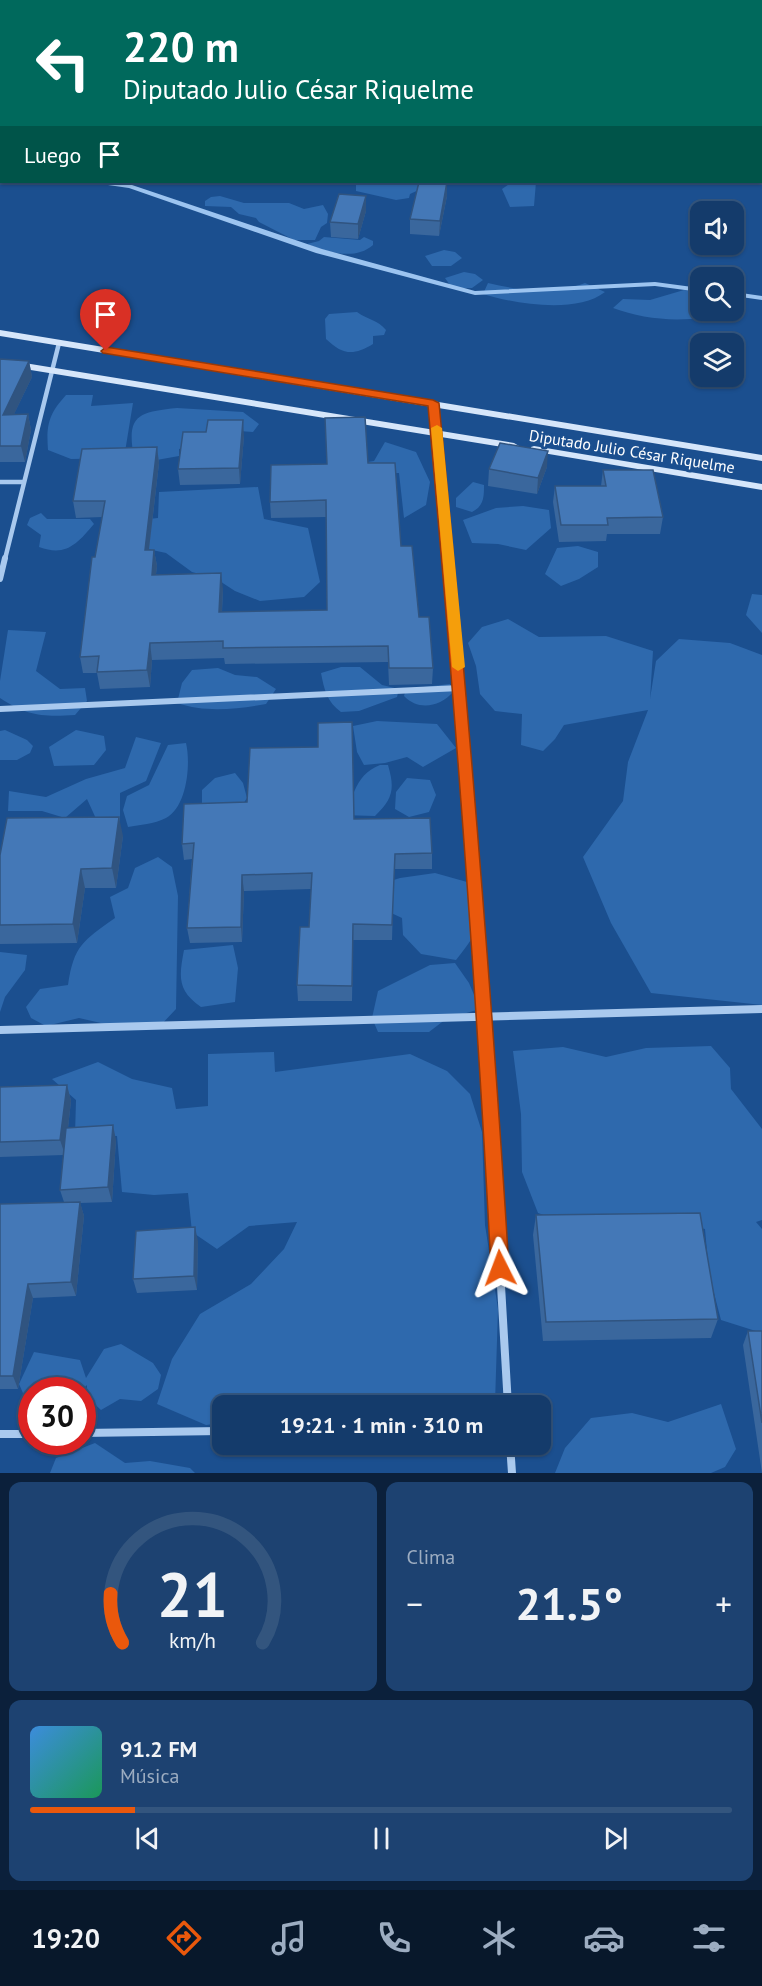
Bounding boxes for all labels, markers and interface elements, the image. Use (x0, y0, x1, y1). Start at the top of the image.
text: 220 m (123, 19, 239, 74)
icon: left (24, 24, 102, 102)
text: Diputado Julio César Riquelme (123, 72, 474, 106)
icon: arrive (93, 138, 126, 171)
text: Luego (24, 141, 81, 169)
map controls (690, 201, 744, 387)
button: sound (690, 201, 744, 255)
button: search (690, 267, 744, 321)
pin (80, 289, 131, 351)
icon: arrive (89, 298, 122, 331)
button: layers (690, 333, 744, 387)
street label: Diputado Julio César Riquelme (528, 425, 736, 477)
position arrow (468, 1236, 532, 1300)
speed limit sign: 30 (18, 1377, 96, 1455)
text: 19:21 · 1 min · 310 m (280, 1411, 483, 1439)
text: Clima (407, 1544, 455, 1570)
text: 21 (157, 1553, 228, 1634)
text: 21.5° (516, 1574, 623, 1632)
text: − (407, 1582, 423, 1625)
text: + (715, 1582, 732, 1625)
text: km/h (169, 1627, 216, 1655)
text: 91.2 FM (120, 1735, 197, 1763)
text: Música (120, 1763, 179, 1789)
icon: previous (131, 1822, 164, 1855)
icon: pause (365, 1822, 398, 1855)
icon: next (599, 1822, 632, 1855)
icon: directions (163, 1917, 205, 1959)
icon: music (268, 1917, 310, 1959)
icon: phone (373, 1917, 415, 1959)
icon: climate (478, 1917, 520, 1959)
icon: car (583, 1917, 625, 1959)
icon: filters (688, 1917, 730, 1959)
text: 19:20 (32, 1921, 100, 1955)

